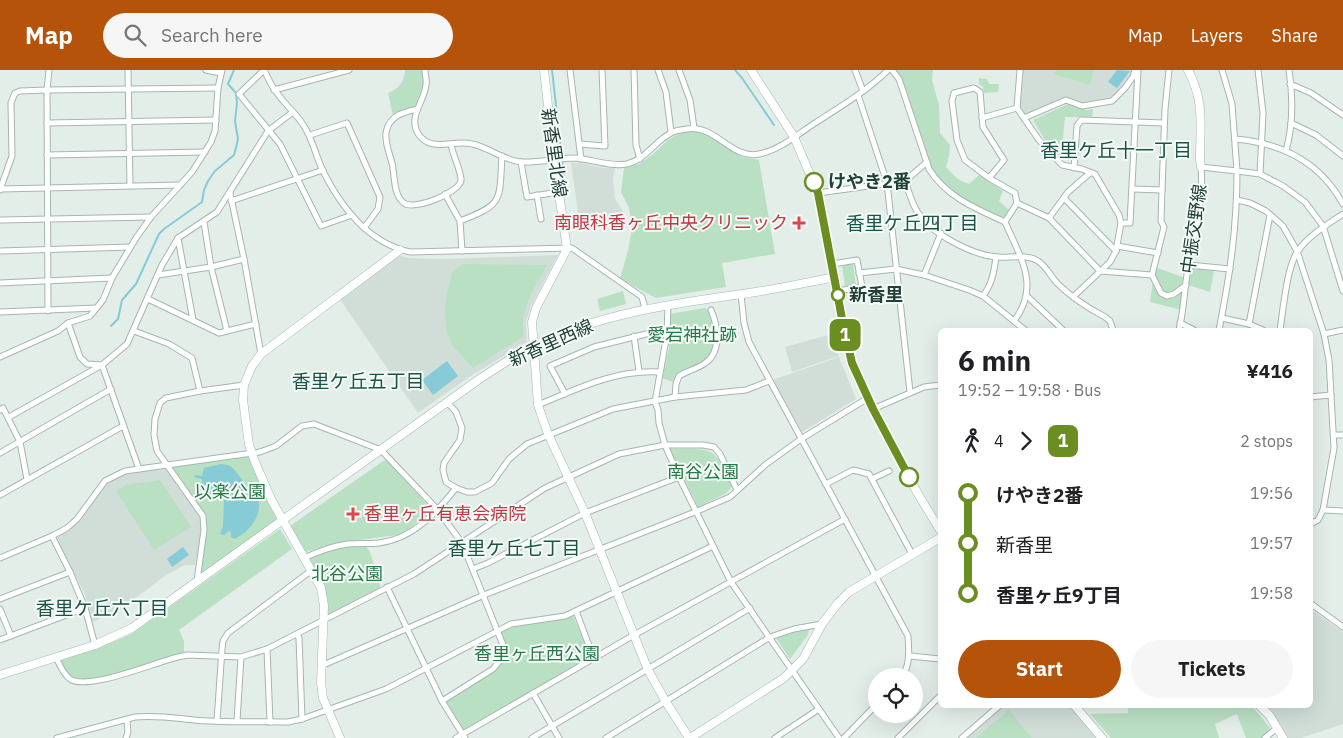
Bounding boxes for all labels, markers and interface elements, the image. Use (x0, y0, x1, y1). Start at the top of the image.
search box (103, 13, 453, 58)
text: Map (25, 19, 73, 51)
icon: search (121, 21, 149, 49)
text: Search here (161, 23, 263, 47)
text: Map (1128, 24, 1163, 47)
text: Layers (1191, 24, 1243, 47)
text: Share (1271, 24, 1318, 47)
street label: 新香里北線 (537, 107, 572, 199)
district label: 香里ケ丘十一丁目 (1040, 138, 1192, 162)
place label: けやき2番 (828, 170, 911, 193)
marker: けやき2番 (804, 172, 824, 192)
street label: 中振交野線 (1176, 183, 1211, 275)
place label: 南眼科香ヶ丘中央クリニック (554, 211, 788, 234)
district label: 香里ケ丘四丁目 (845, 211, 979, 235)
marker: 南眼科香ヶ丘中央クリニック (792, 216, 806, 230)
place label: 新香里 (849, 283, 903, 306)
marker: 新香里 (831, 288, 845, 302)
street label: 新香里西線 (505, 314, 597, 371)
line badge: 1 (829, 319, 861, 351)
park label: 愛宕神社跡 (647, 323, 737, 346)
text: 1 (840, 323, 850, 346)
text: 6 min (958, 342, 1031, 379)
text: ¥416 (1246, 359, 1293, 383)
district label: 香里ケ丘五丁目 (291, 369, 425, 393)
text: 19:52 – 19:58 · Bus (958, 380, 1101, 400)
icon: walk (958, 427, 986, 455)
icon: forward (1012, 427, 1040, 455)
text: 1 (1058, 429, 1068, 452)
text: 4 (994, 431, 1004, 451)
text: 2 stops (1240, 431, 1293, 451)
park label: 南谷公園 (667, 460, 739, 483)
unlabelled marker (899, 467, 919, 487)
park label: 以楽公園 (194, 480, 266, 503)
text: けやき2番 (996, 483, 1083, 507)
text: 19:56 (1250, 483, 1293, 503)
place label: 香里ヶ丘有恵会病院 (364, 502, 526, 525)
marker: 香里ヶ丘有恵会病院 (346, 507, 360, 521)
text: 新香里 (996, 533, 1053, 557)
text: 19:57 (1250, 533, 1293, 553)
district label: 香里ケ丘七丁目 (447, 536, 581, 560)
park label: 北谷公園 (311, 562, 383, 585)
text: 香里ヶ丘9丁目 (996, 583, 1121, 607)
text: 19:58 (1250, 583, 1293, 603)
district label: 香里ケ丘六丁目 (35, 596, 169, 620)
button: Start (958, 640, 1121, 698)
button: Tickets (1131, 640, 1293, 698)
park label: 香里ヶ丘西公園 (474, 642, 600, 665)
map controls (868, 668, 923, 723)
button: locate (868, 668, 923, 723)

